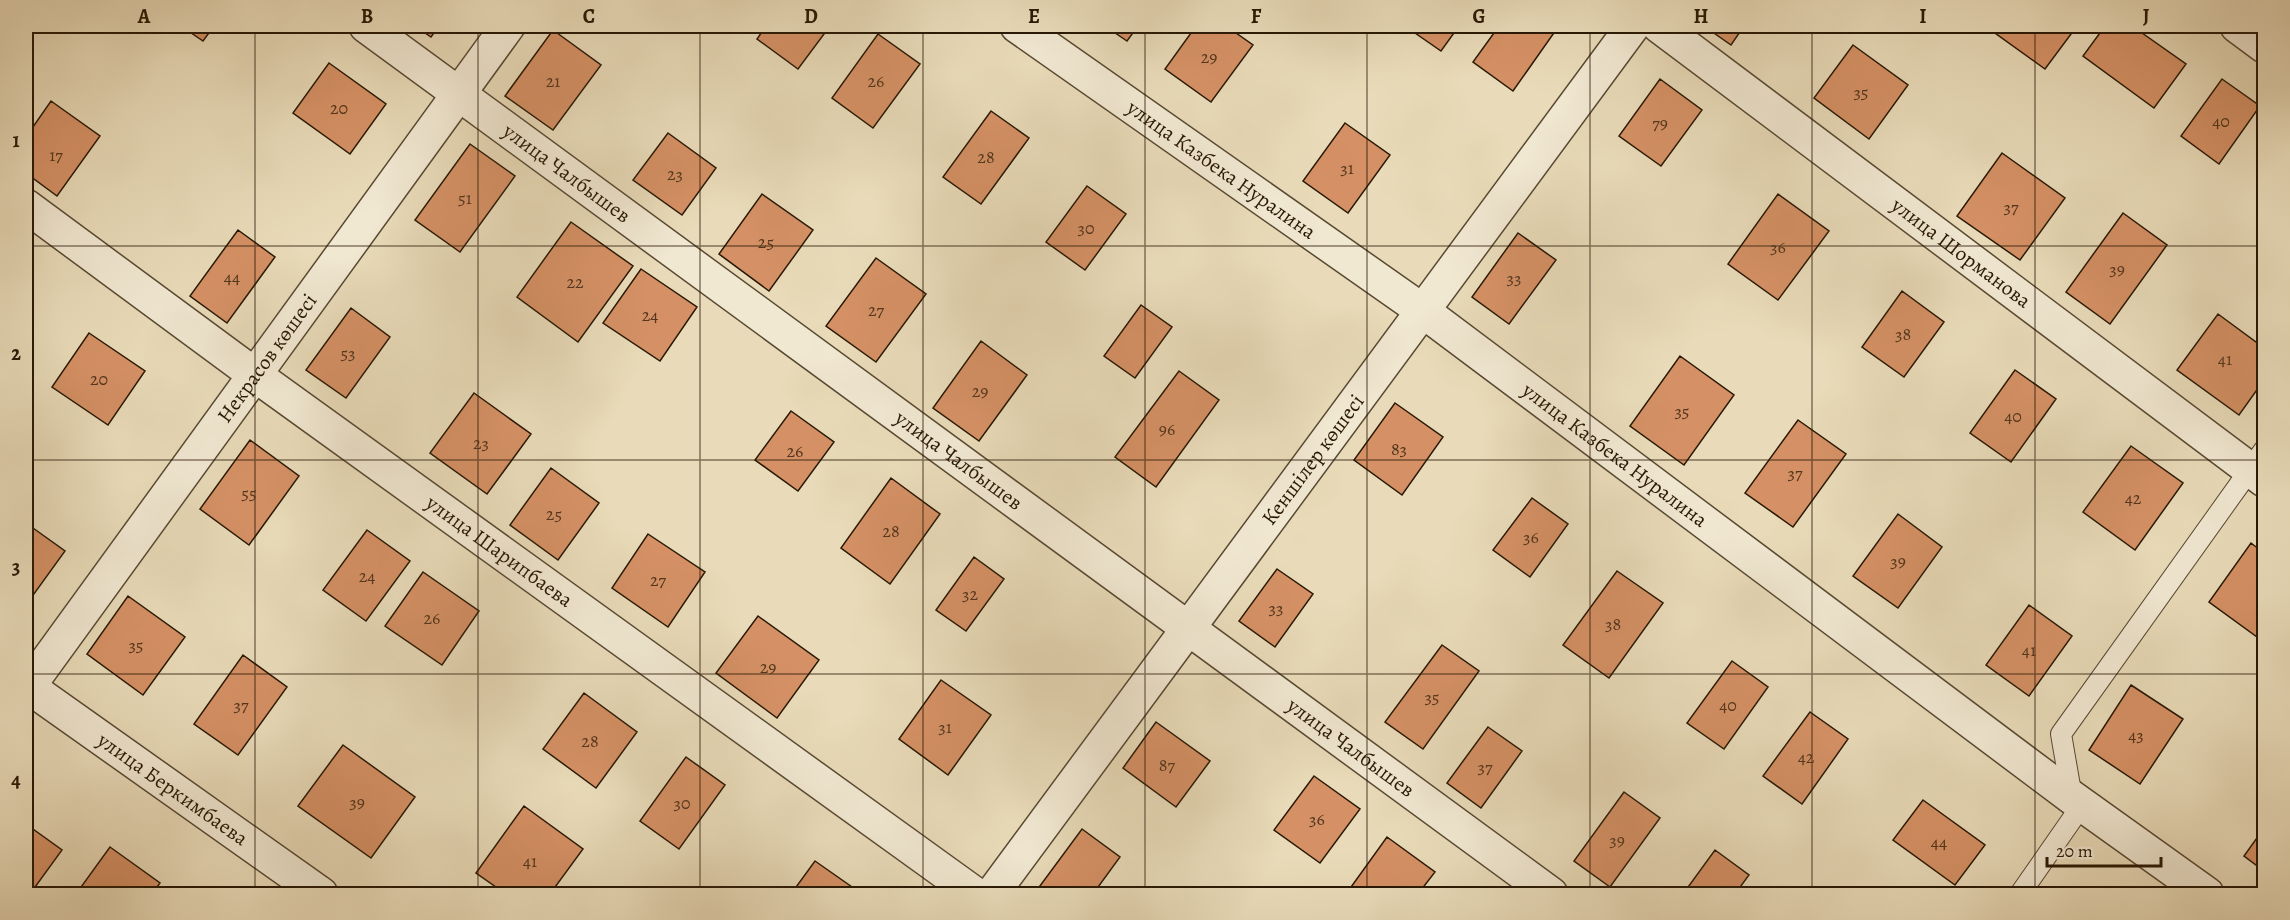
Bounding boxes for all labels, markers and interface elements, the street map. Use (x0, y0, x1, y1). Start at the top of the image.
text: A (137, 3, 151, 30)
text: B (361, 3, 373, 30)
text: C (583, 3, 595, 30)
text: D (804, 3, 818, 30)
text: E (1028, 3, 1040, 30)
text: F (1251, 3, 1262, 30)
text: G (1472, 3, 1486, 30)
text: H (1694, 3, 1709, 30)
text: I (1919, 3, 1927, 30)
text: J (2143, 3, 2150, 30)
house number: 29 (1201, 45, 1217, 69)
house number: 21 (546, 69, 560, 93)
house number: 26 (868, 69, 884, 93)
house number: 35 (1853, 80, 1869, 104)
street label: улица Казбека Нуралина (1121, 93, 1322, 246)
house number: 20 (330, 96, 348, 120)
house number: 40 (2212, 109, 2230, 133)
house number: 79 (1652, 111, 1668, 135)
street label: улица Чалбышев (497, 116, 636, 229)
text: 1 (12, 127, 20, 154)
house number: 17 (49, 143, 63, 167)
house number: 28 (977, 145, 995, 169)
house number: 31 (1340, 156, 1354, 180)
house number: 23 (667, 162, 683, 186)
house number: 51 (458, 186, 472, 210)
street label: улица Шорманова (1885, 191, 2037, 315)
house number: 37 (2003, 195, 2019, 219)
house number: 30 (1077, 216, 1095, 240)
house number: 25 (758, 230, 774, 254)
house number: 36 (1770, 235, 1786, 259)
house number: 39 (2109, 257, 2125, 281)
house number: 44 (224, 265, 240, 289)
house number: 33 (1507, 266, 1521, 290)
house number: 22 (566, 270, 584, 294)
street label: Некрасов көшесі (211, 288, 323, 428)
house number: 27 (868, 298, 884, 322)
house number: 24 (642, 303, 658, 327)
house number: 38 (1895, 322, 1911, 346)
text: 2 (11, 340, 21, 367)
house number: 53 (340, 341, 356, 365)
house number: 41 (2218, 347, 2232, 371)
house number: 20 (90, 367, 108, 391)
street label: улица Казбека Нуралина (1516, 376, 1714, 534)
house number: 29 (972, 379, 988, 403)
street label: Кеншілер көшесі (1255, 389, 1370, 531)
house number: 35 (1674, 399, 1690, 423)
street label: улица Чалбышев (889, 404, 1028, 517)
house number: 40 (2004, 404, 2022, 428)
house number: 96 (1159, 417, 1175, 441)
house number: 23 (473, 431, 489, 455)
house number: 83 (1391, 437, 1407, 461)
house number: 26 (787, 439, 803, 463)
house number: 37 (1787, 461, 1803, 485)
house number: 55 (241, 481, 257, 505)
house number: 42 (2125, 486, 2142, 510)
street label: улица Шарипбаева (420, 488, 579, 614)
house number: 25 (546, 502, 562, 526)
house number: 28 (882, 519, 900, 543)
house number: 36 (1523, 525, 1539, 549)
house number: 39 (1890, 549, 1906, 573)
text: 3 (12, 554, 20, 581)
house number: 24 (359, 564, 375, 588)
house number: 27 (650, 568, 666, 592)
house number: 32 (962, 582, 978, 606)
house number: 33 (1269, 596, 1283, 620)
house number: 26 (424, 606, 440, 630)
house number: 38 (1605, 612, 1621, 636)
house number: 35 (128, 633, 144, 657)
house number: 41 (2022, 638, 2036, 662)
house number: 29 (760, 655, 776, 679)
house number: 35 (1424, 685, 1440, 709)
street label: улица Чалбышев (1281, 691, 1421, 804)
house number: 37 (233, 693, 249, 717)
house number: 40 (1719, 693, 1737, 717)
house number: 31 (938, 715, 952, 739)
house number: 43 (2128, 723, 2144, 747)
street label: улица Беркимбаева (91, 726, 254, 852)
house number: 28 (581, 729, 599, 753)
house number: 42 (1798, 745, 1815, 769)
house number: 87 (1159, 753, 1176, 777)
house number: 37 (1477, 755, 1493, 779)
text: 4 (11, 767, 21, 794)
house number: 39 (349, 790, 365, 814)
house number: 30 (673, 791, 691, 815)
house number: 36 (1309, 807, 1325, 831)
house number: 39 (1609, 828, 1625, 852)
house number: 44 (1931, 830, 1947, 854)
scale bar (2047, 830, 2161, 868)
text: 20 m (2056, 839, 2093, 863)
house number: 41 (523, 849, 537, 873)

